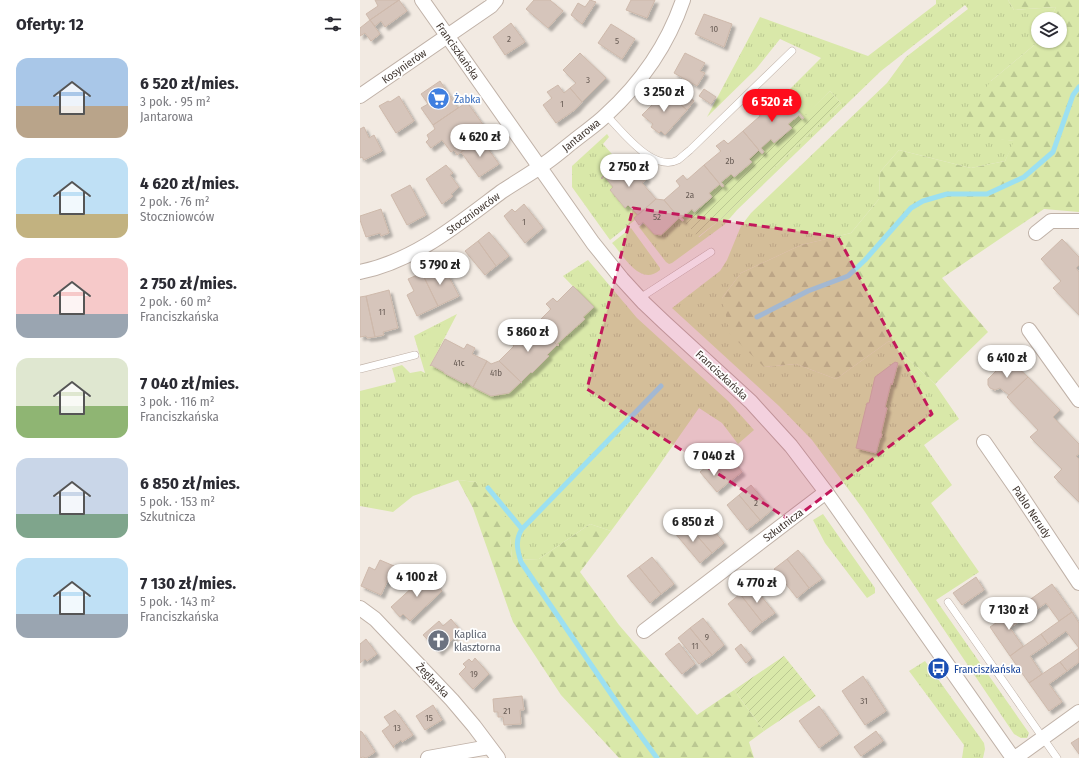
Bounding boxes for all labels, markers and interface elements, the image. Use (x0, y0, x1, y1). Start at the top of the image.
map controls (1031, 12, 1067, 48)
button: layers (1031, 12, 1067, 48)
icon: filters (322, 13, 344, 35)
text: Oferty: 12 (16, 14, 84, 35)
street label: Franciszkańska (433, 20, 482, 82)
house number: 10 (710, 24, 718, 34)
house number: 2 (507, 34, 511, 44)
house number: 5 (615, 36, 619, 46)
street label: Kosynierów (379, 46, 429, 86)
text: 6 520 zł/mies. (140, 73, 239, 94)
icon: home (48, 74, 96, 122)
house number: 3 (586, 75, 590, 85)
pin: 3 250 zł (623, 79, 705, 113)
text: 3 250 zł (644, 84, 684, 99)
supermarket icon: Żabka (425, 86, 451, 112)
pin: 6 520 zł (731, 89, 813, 123)
place label: Żabka (454, 92, 481, 106)
text: 3 pok. · 95 m² (140, 94, 210, 109)
text: 6 520 zł (751, 94, 793, 109)
house number: 1 (560, 99, 564, 109)
text: Jantarowa (140, 109, 193, 124)
street label: Jantarowa (560, 116, 603, 155)
pin: 4 620 zł (439, 124, 521, 158)
text: 4 620 zł (459, 129, 501, 144)
pin: 2 750 zł (588, 154, 670, 188)
house number: 2b (726, 156, 735, 166)
text: 2 750 zł (609, 159, 649, 174)
text: 4 620 zł/mies. (140, 173, 239, 194)
icon: home (48, 174, 96, 222)
street label: Stoczniowców (444, 190, 503, 237)
house number: 2a (686, 190, 695, 200)
text: 2 pok. · 76 m² (140, 194, 209, 209)
text: Stoczniowców (140, 209, 214, 224)
house number: 52 (653, 212, 661, 222)
house number: 1 (522, 217, 526, 227)
pin: 5 790 zł (399, 252, 481, 286)
text: 5 790 zł (420, 257, 460, 272)
text: 2 750 zł/mies. (140, 273, 237, 294)
icon: home (48, 274, 96, 322)
text: 2 pok. · 60 m² (140, 294, 211, 309)
house number: 11 (379, 307, 385, 317)
text: Franciszkańska (140, 309, 219, 324)
pin: 5 860 zł (487, 319, 569, 353)
text: 5 860 zł (507, 324, 549, 339)
pin: 6 410 zł (966, 345, 1048, 379)
street label: Franciszkańska (693, 348, 751, 403)
text: 6 410 zł (987, 350, 1027, 365)
house number: 41c (453, 358, 465, 368)
house number: 41b (490, 368, 502, 378)
text: 7 040 zł/mies. (140, 373, 239, 394)
icon: home (48, 374, 96, 422)
text: 3 pok. · 116 m² (140, 394, 215, 409)
text: Franciszkańska (140, 409, 219, 424)
pin: 7 040 zł (673, 443, 755, 477)
text: 7 040 zł (693, 448, 735, 463)
text: 6 850 zł/mies. (140, 473, 240, 494)
icon: home (48, 474, 96, 522)
street label: Pablo Nerudy (1009, 484, 1054, 541)
text: 5 pok. · 153 m² (140, 494, 215, 509)
house number: 2 (754, 498, 758, 508)
street label: Szkutnicza (761, 506, 806, 545)
text: Szkutnicza (140, 509, 196, 524)
pin: 6 850 zł (652, 509, 734, 543)
text: 6 850 zł (672, 514, 714, 529)
pin: 4 100 zł (376, 564, 458, 598)
text: 4 100 zł (396, 569, 438, 584)
pin: 4 770 zł (716, 570, 798, 604)
text: 7 130 zł/mies. (140, 573, 236, 594)
icon: home (48, 574, 96, 622)
text: 4 770 zł (737, 575, 777, 590)
text: 5 pok. · 143 m² (140, 594, 215, 609)
pin: 7 130 zł (968, 597, 1050, 631)
text: 7 130 zł (989, 602, 1029, 617)
text: Franciszkańska (140, 609, 219, 624)
church icon: Kaplica klasztorna (425, 627, 451, 653)
place label: Kaplica klasztorna (454, 628, 501, 654)
house number: 9 (705, 632, 709, 642)
house number: 11 (692, 641, 698, 651)
bus stop icon: Franciszkańska (926, 656, 952, 682)
street label: Żeglarska (413, 660, 453, 700)
place label: Franciszkańska (954, 663, 1021, 676)
house number: 19 (470, 669, 478, 679)
house number: 31 (860, 696, 868, 706)
house number: 21 (503, 706, 511, 716)
house number: 15 (425, 713, 433, 723)
house number: 13 (393, 723, 401, 733)

